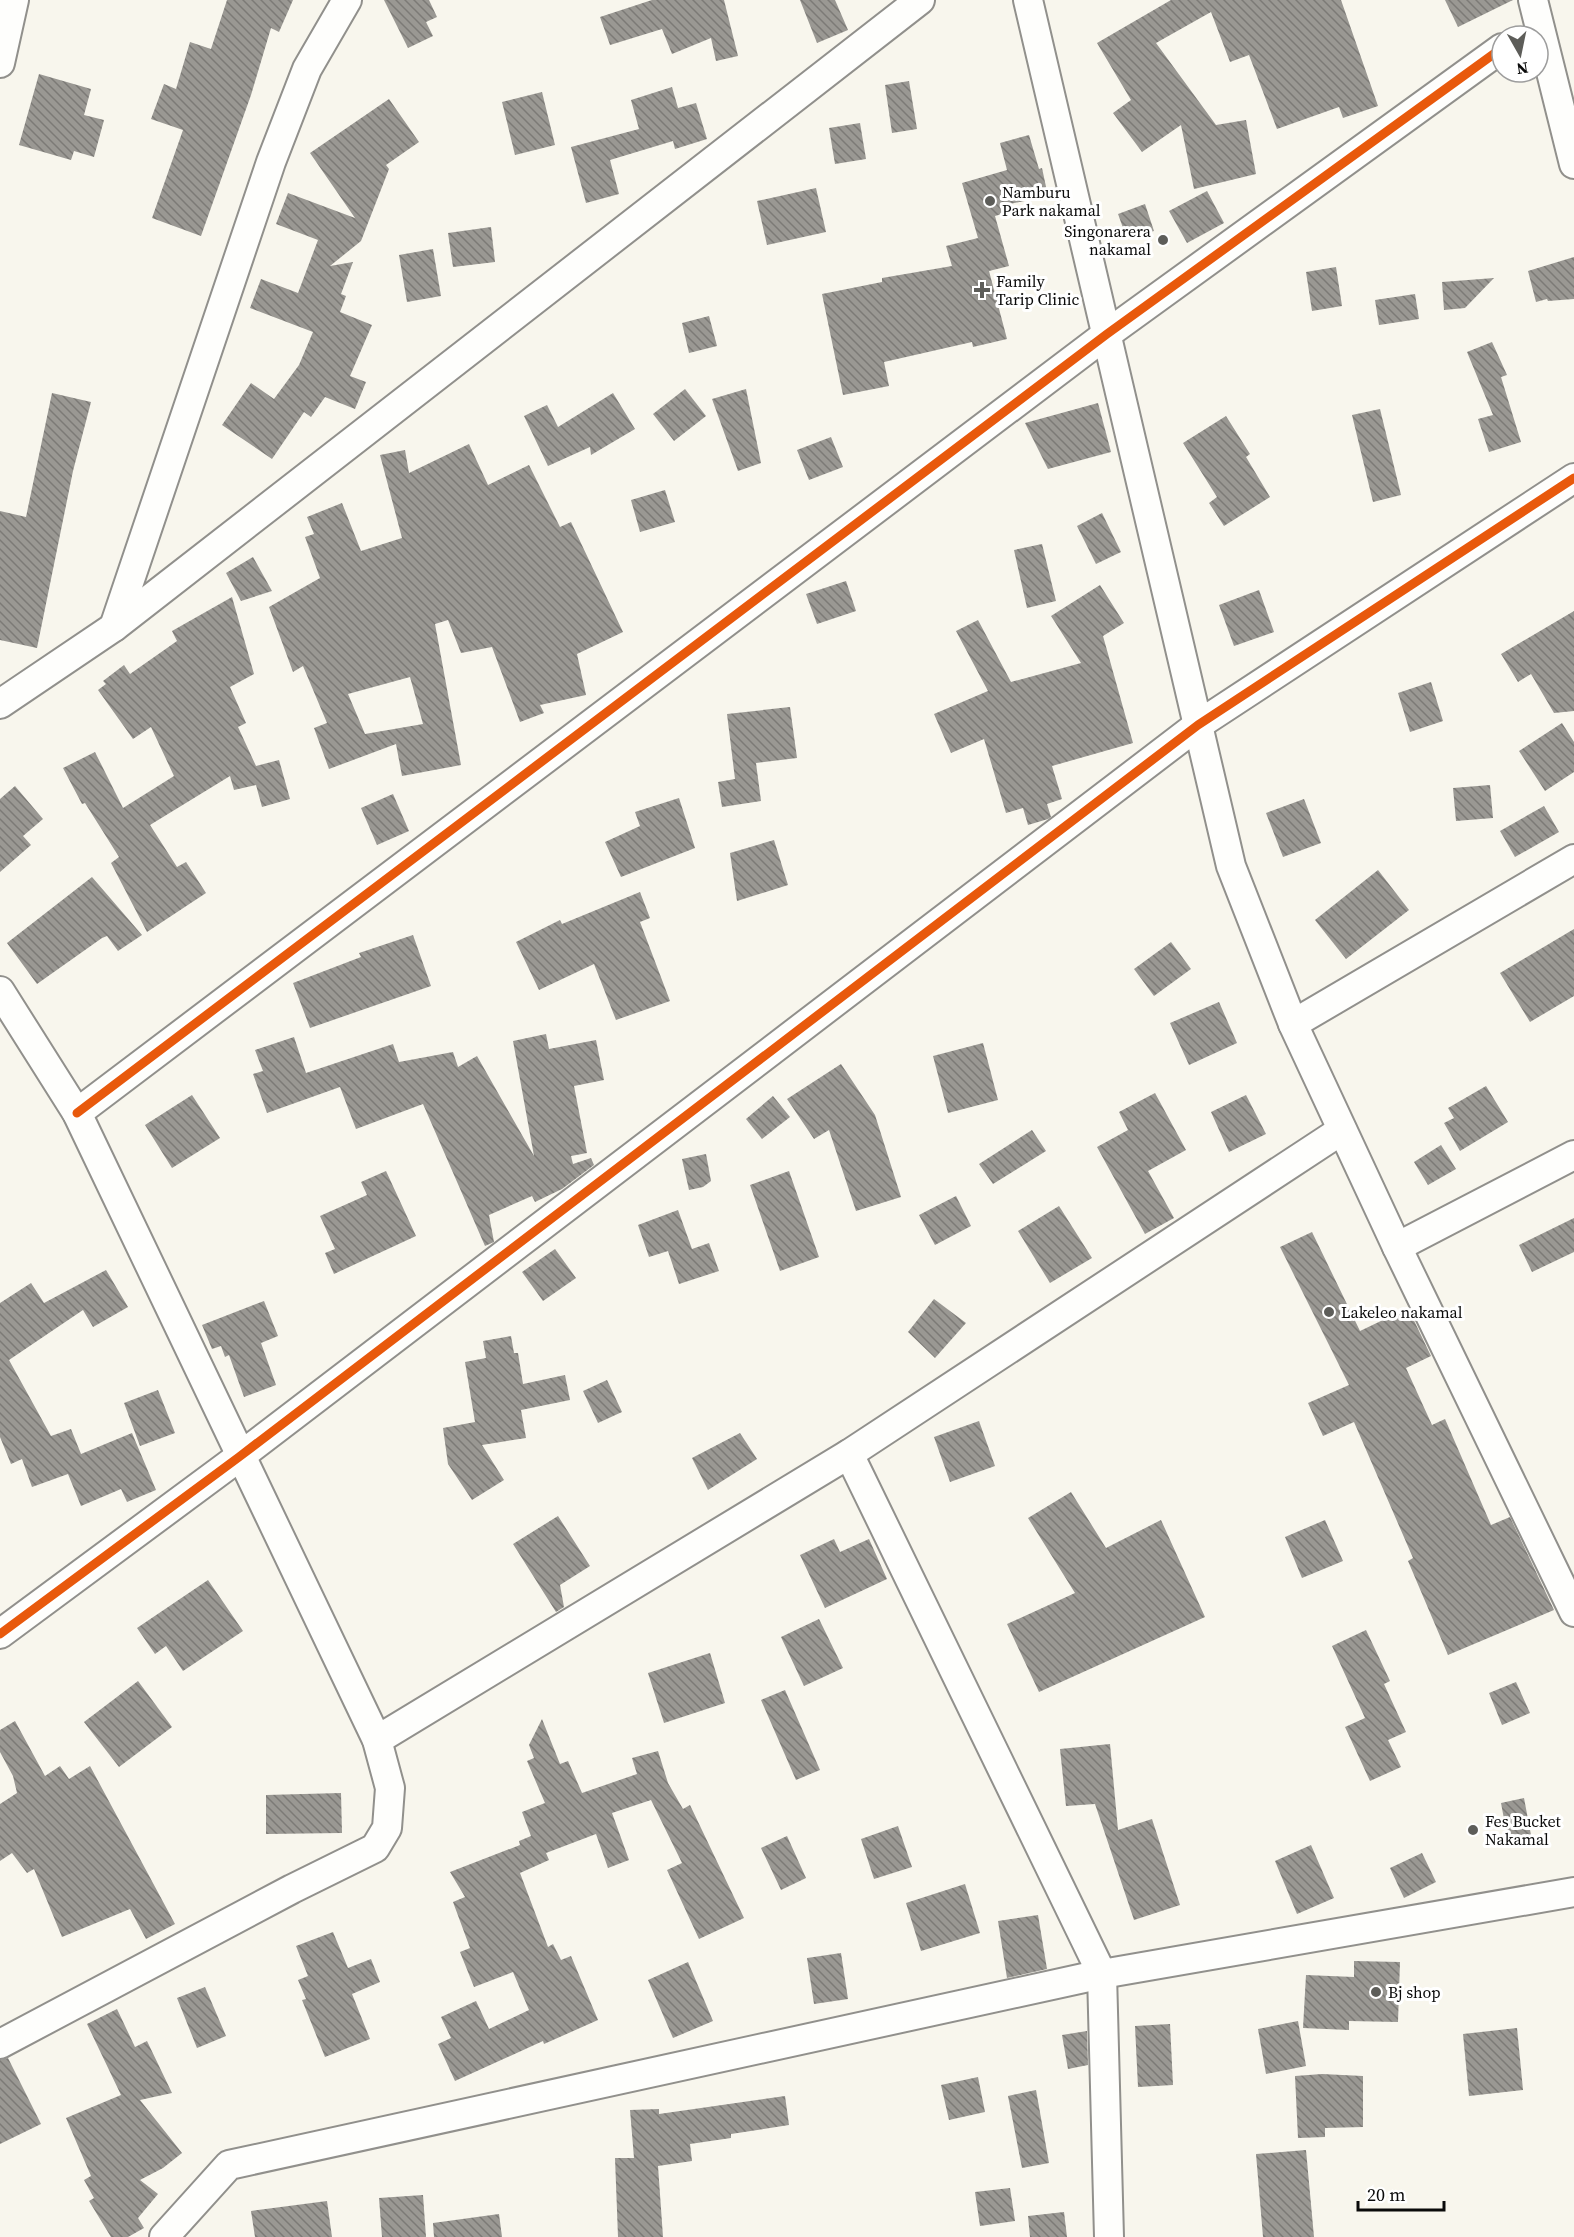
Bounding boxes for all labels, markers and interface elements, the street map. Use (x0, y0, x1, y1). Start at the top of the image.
north arrow (1490, 24, 1550, 84)
text: N (1515, 57, 1530, 81)
place label: Namburu Park nakamal (1002, 181, 1101, 221)
marker: Namburu Park nakamal (983, 194, 997, 208)
place label: Singonarera nakamal (1064, 220, 1152, 260)
marker: Singonarera nakamal (1156, 233, 1170, 247)
place label: Family Tarip Clinic (996, 270, 1080, 310)
marker: Family Tarip Clinic (973, 281, 991, 299)
place label: Lakeleo nakamal (1341, 1301, 1463, 1323)
marker: Lakeleo nakamal (1322, 1305, 1336, 1319)
place label: Fes Bucket Nakamal (1485, 1810, 1562, 1850)
marker: Fes Bucket Nakamal (1466, 1823, 1480, 1837)
place label: Bj shop (1388, 1981, 1441, 2003)
marker: Bj shop (1369, 1985, 1383, 1999)
scale bar (1358, 2174, 1444, 2212)
text: 20 m (1367, 2182, 1405, 2207)

